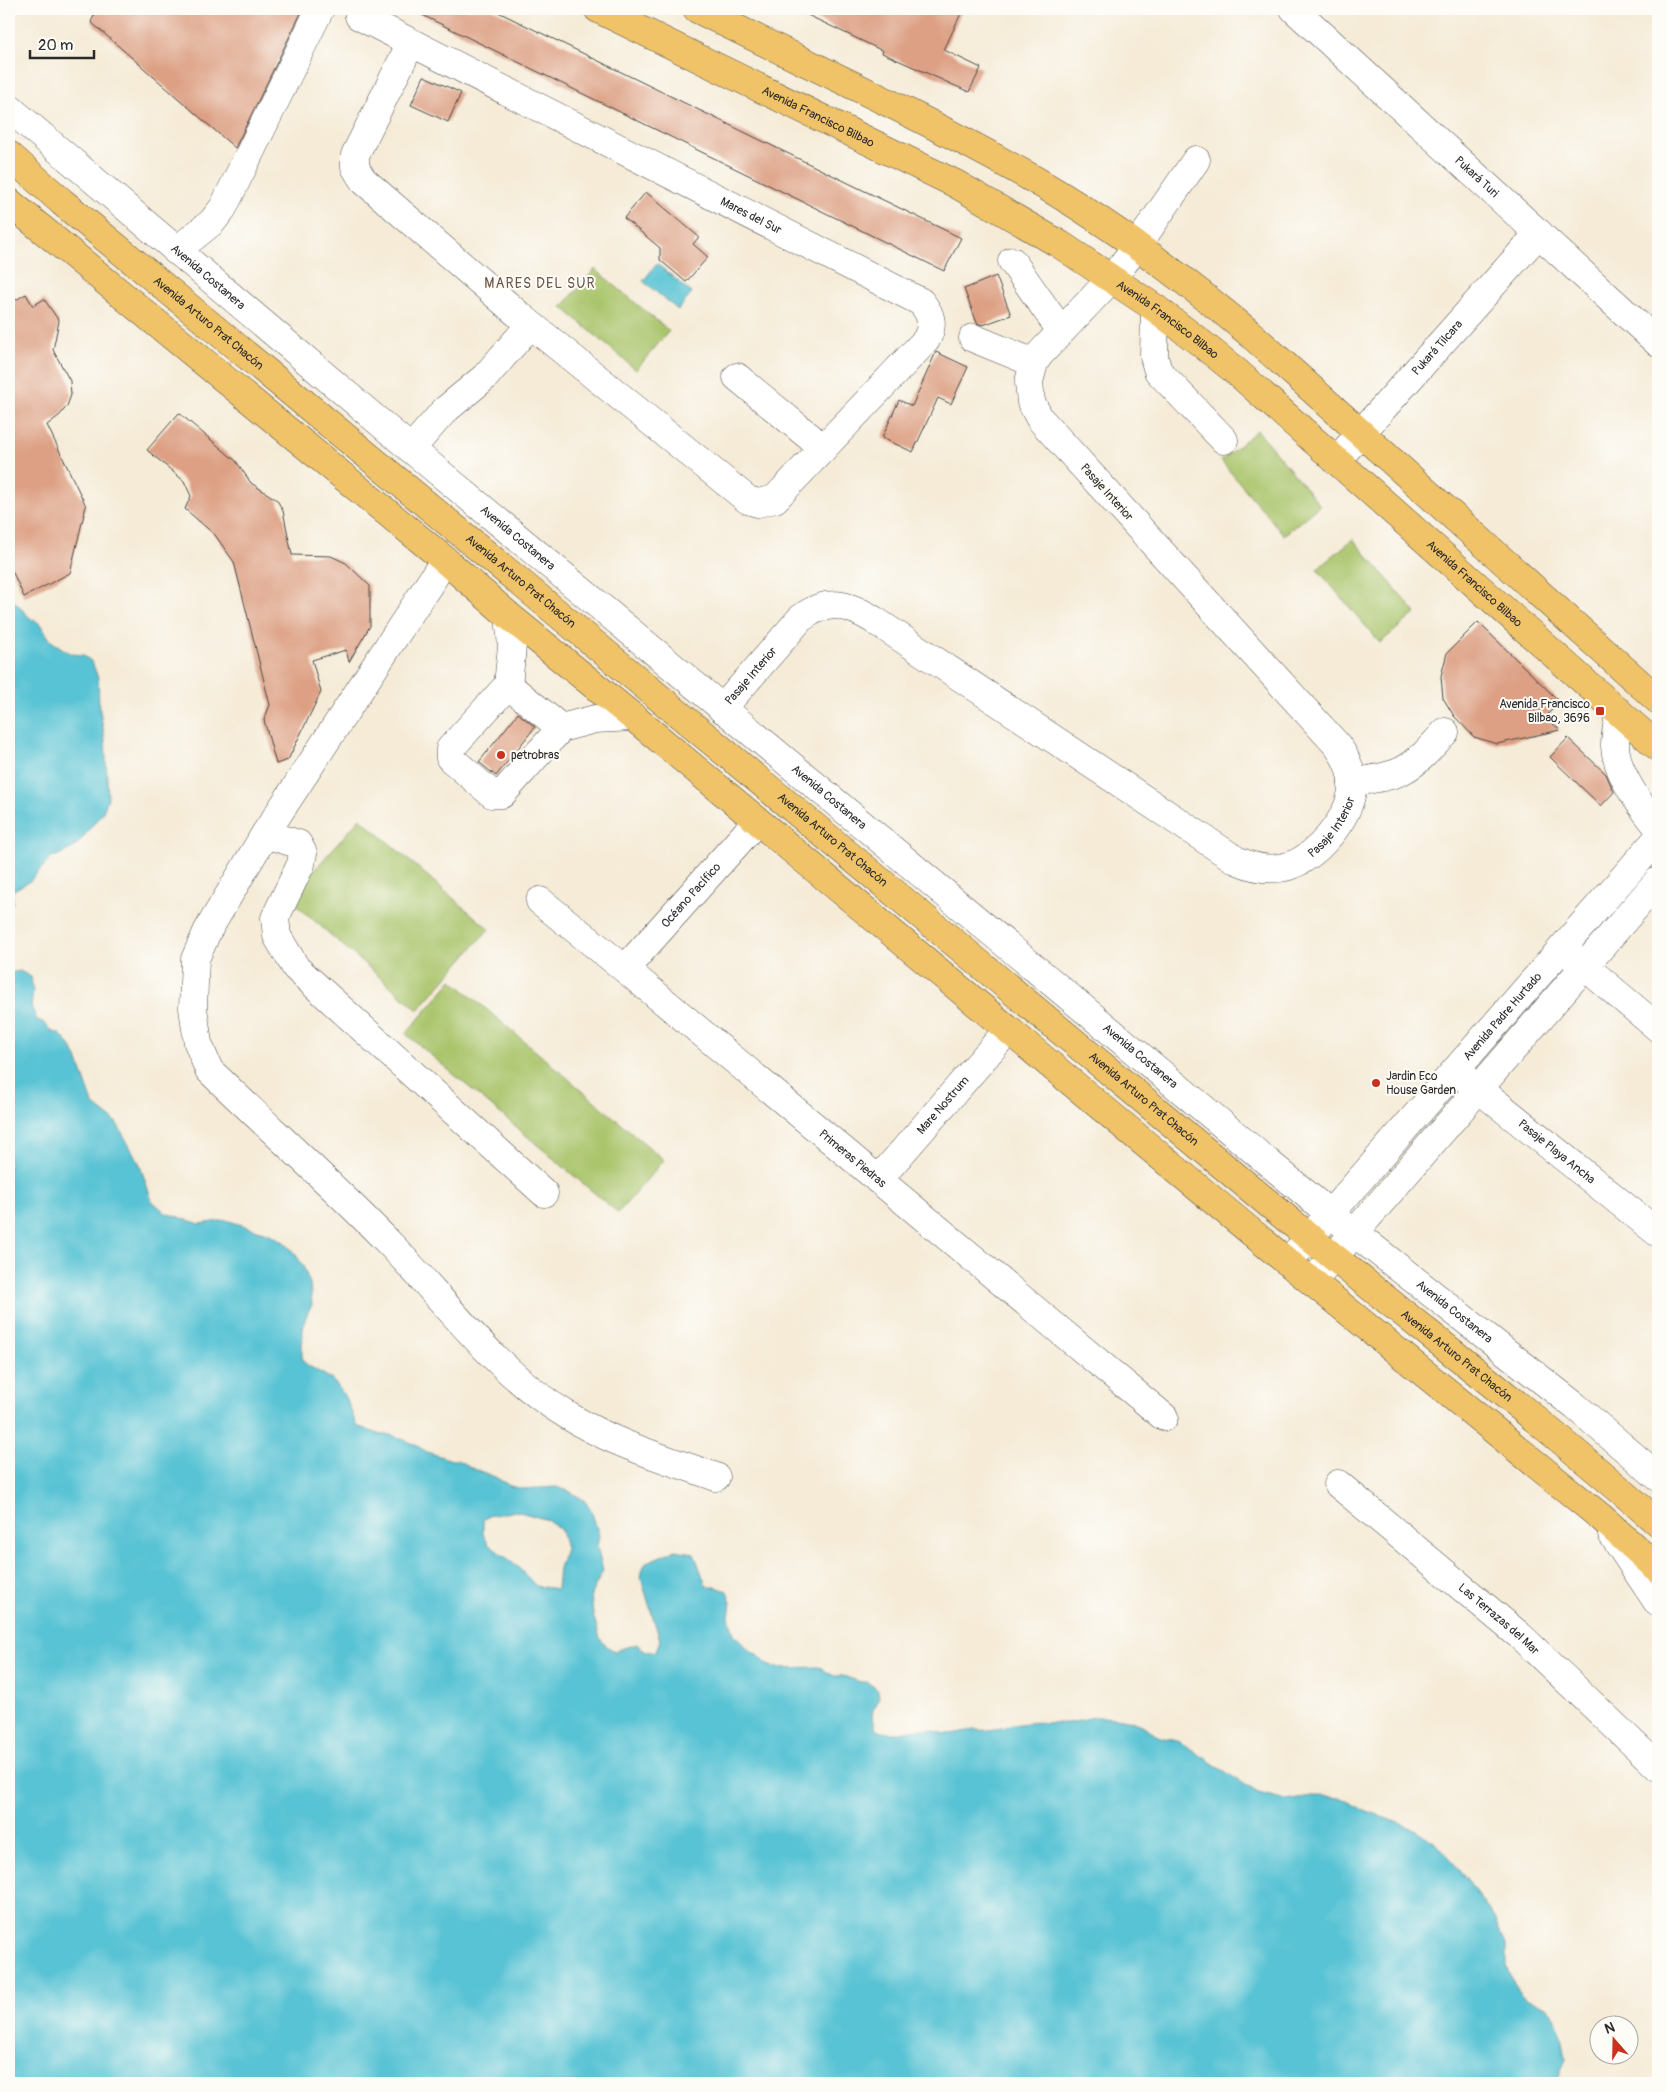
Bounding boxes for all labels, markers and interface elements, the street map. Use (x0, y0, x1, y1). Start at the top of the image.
scale bar (30, 28, 94, 60)
text: 20 m (38, 36, 73, 55)
street label: Avenida Francisco Bilbao (759, 83, 877, 151)
street label: Pukará Turi (1451, 153, 1502, 201)
street label: Mares del Sur (718, 194, 785, 238)
street label: Avenida Costanera (167, 241, 248, 313)
street label: Avenida Arturo Prat Chacón (150, 273, 267, 374)
district label: MARES DEL SUR (484, 275, 596, 292)
street label: Avenida Francisco Bilbao (1113, 277, 1222, 363)
street label: Pukará Tilcara (1409, 317, 1466, 379)
street label: Pasaje Interior (1077, 461, 1137, 525)
street label: Avenida Costanera (477, 503, 558, 574)
street label: Avenida Arturo Prat Chacón (462, 531, 579, 632)
street label: Avenida Francisco Bilbao (1423, 537, 1525, 631)
street label: Pasaje Interior (722, 643, 781, 708)
place label: Avenida Francisco Bilbao, 3696 (1499, 697, 1591, 726)
marker: Avenida Francisco Bilbao, 3696 (1594, 705, 1606, 717)
place label: petrobras (511, 748, 560, 763)
marker: petrobras (495, 749, 507, 761)
street label: Avenida Costanera (788, 762, 870, 833)
street label: Avenida Arturo Prat Chacón (774, 790, 891, 890)
street label: Pasaje Interior (1305, 795, 1359, 861)
street label: Océano Pacífico (658, 859, 725, 931)
street label: Avenida Padre Hurtado (1460, 969, 1546, 1064)
street label: Avenida Costanera (1099, 1021, 1181, 1092)
street label: Avenida Arturo Prat Chacón (1085, 1049, 1202, 1150)
place label: Jardin Eco House Garden (1386, 1069, 1456, 1098)
street label: Mare Nostrum (914, 1073, 973, 1138)
marker: Jardin Eco House Garden (1370, 1077, 1382, 1089)
street label: Pasaje Playa Ancha (1515, 1117, 1598, 1188)
street label: Primeras Piedras (816, 1126, 890, 1191)
street label: Avenida Costanera (1413, 1277, 1496, 1347)
street label: Avenida Arturo Prat Chacón (1398, 1307, 1515, 1406)
street label: Las Terrazas del Mar (1455, 1580, 1543, 1659)
north arrow (1590, 2014, 1640, 2064)
text: N (1602, 2019, 1617, 2038)

